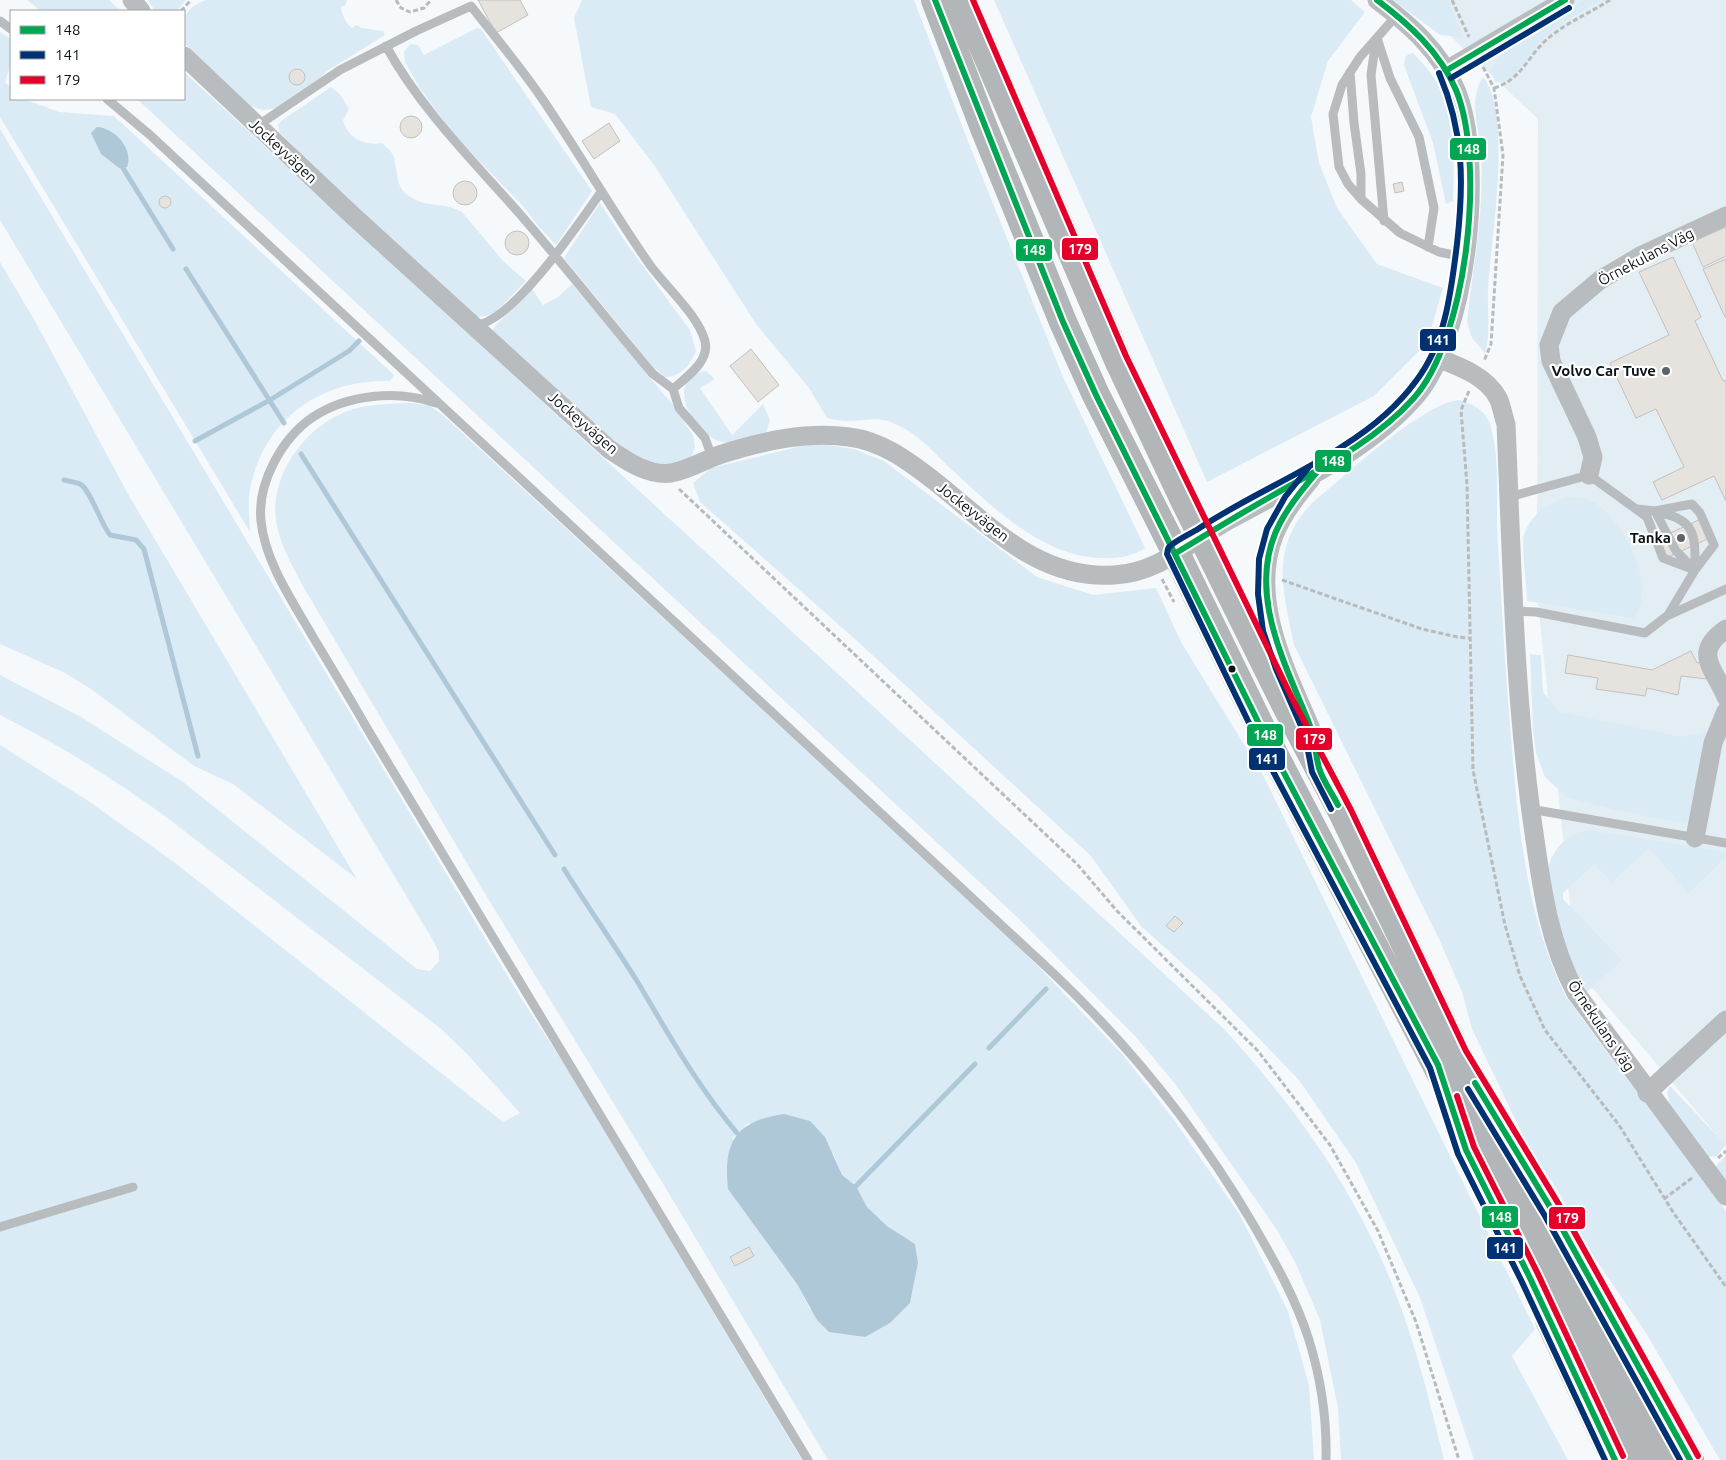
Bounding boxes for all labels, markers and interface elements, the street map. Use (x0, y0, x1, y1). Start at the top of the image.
legend (10, 10, 185, 100)
text: 148 (55, 21, 80, 38)
text: 141 (55, 46, 80, 63)
text: 179 (55, 71, 80, 88)
street label: Jockeyvägen (246, 115, 321, 186)
line badge: 148 (1449, 137, 1487, 161)
text: 148 (1456, 141, 1480, 157)
street label: Örnekulans Väg (1595, 224, 1697, 289)
line badge: 179 (1061, 237, 1099, 261)
line badge: 148 (1015, 238, 1053, 262)
text: 179 (1068, 241, 1092, 257)
text: 148 (1022, 242, 1046, 258)
line badge: 141 (1419, 328, 1457, 352)
text: 141 (1426, 332, 1450, 348)
place label: Volvo Car Tuve (1552, 362, 1656, 379)
marker: Volvo Car Tuve (1660, 365, 1672, 377)
street label: Jockeyvägen (545, 388, 622, 457)
line badge: 148 (1314, 449, 1352, 473)
text: 148 (1321, 453, 1345, 469)
street label: Jockeyvägen (934, 478, 1013, 545)
place label: Tanka (1630, 529, 1671, 546)
marker: Tanka (1675, 532, 1687, 544)
unlabelled marker (1227, 664, 1237, 674)
line badge: 148 (1246, 723, 1284, 747)
text: 148 (1253, 727, 1277, 743)
line badge: 179 (1295, 727, 1333, 751)
text: 179 (1302, 731, 1326, 747)
line badge: 141 (1248, 747, 1286, 771)
text: 141 (1255, 751, 1279, 767)
street label: Örnekulans Väg (1565, 977, 1638, 1074)
line badge: 148 (1481, 1205, 1519, 1229)
line badge: 179 (1548, 1206, 1586, 1230)
text: 148 (1488, 1209, 1512, 1225)
text: 179 (1555, 1210, 1579, 1226)
line badge: 141 (1486, 1236, 1524, 1260)
text: 141 (1493, 1240, 1517, 1256)

